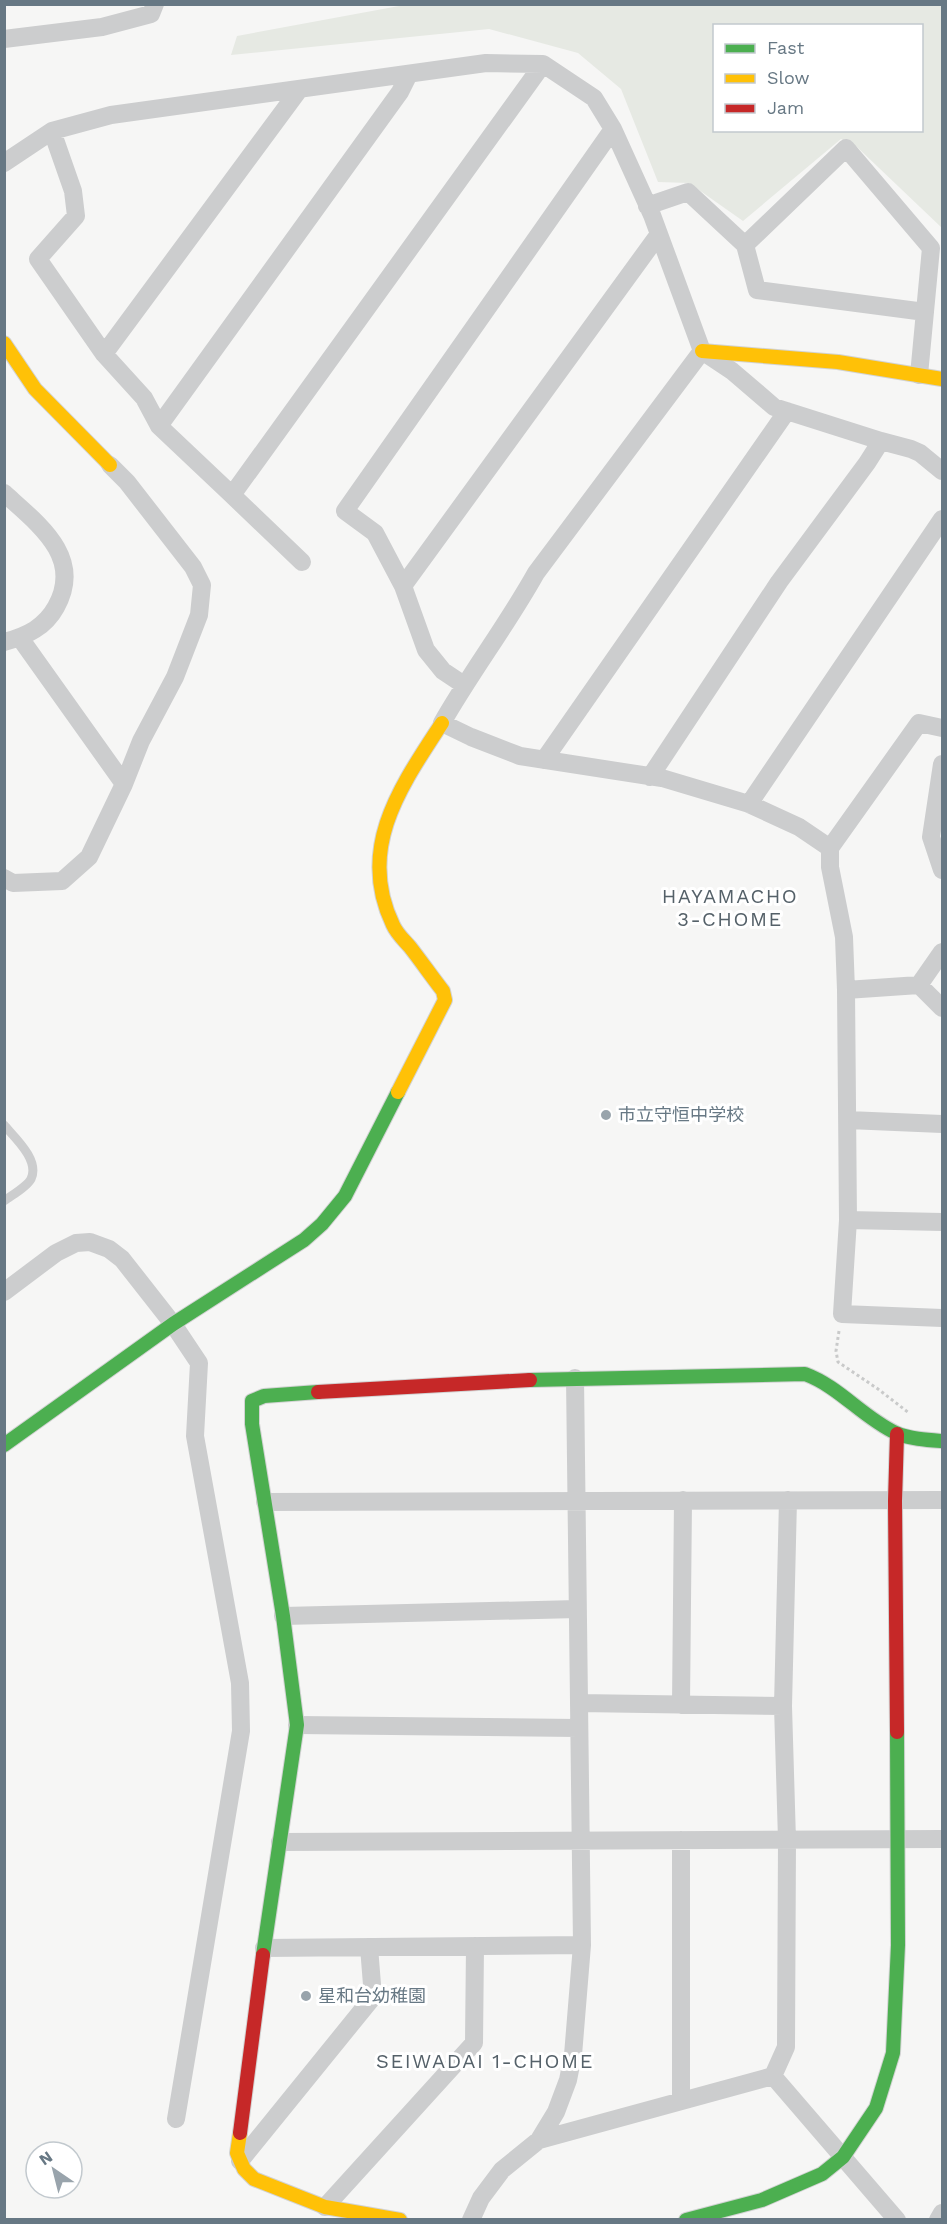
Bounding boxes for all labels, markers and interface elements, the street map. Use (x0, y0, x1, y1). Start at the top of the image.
legend (713, 24, 923, 132)
text: Fast (767, 37, 805, 58)
text: Slow (767, 67, 810, 88)
text: Jam (767, 97, 804, 118)
district label: HAYAMACHO 3-CHOME (662, 884, 798, 931)
place label: 市立守恒中学校 (618, 1104, 744, 1125)
marker: 市立守恒中学校 (599, 1108, 613, 1122)
place label: 星和台幼稚園 (318, 1985, 426, 2006)
marker: 星和台幼稚園 (299, 1989, 313, 2003)
district label: SEIWADAI 1-CHOME (376, 2049, 594, 2073)
north arrow (24, 2140, 84, 2200)
text: N (35, 2147, 56, 2169)

